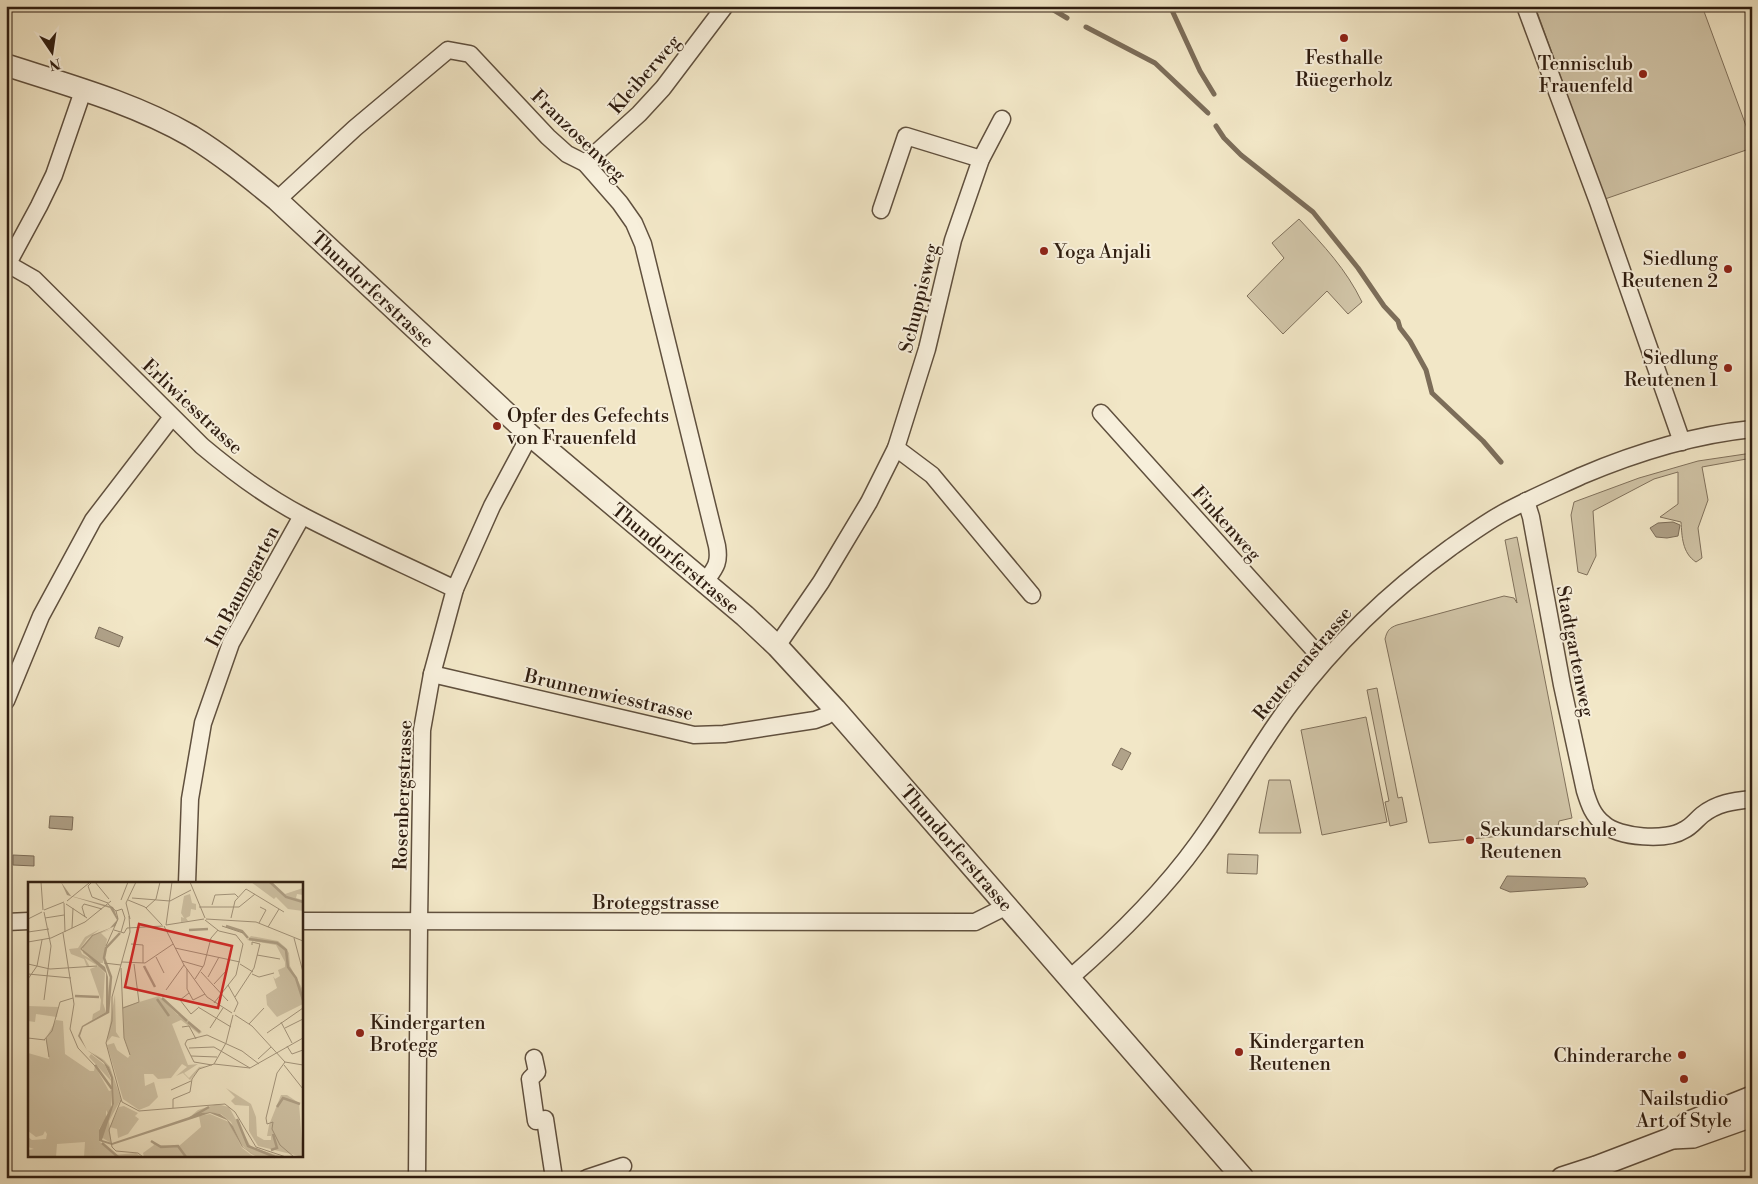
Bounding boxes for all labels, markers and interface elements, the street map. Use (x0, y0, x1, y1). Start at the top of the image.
north arrow (28, 28, 78, 78)
street label: Kleiberweg (604, 30, 686, 119)
marker: Festhalle Rüegerholz (1338, 32, 1350, 44)
place label: Festhalle Rüegerholz (1295, 46, 1393, 92)
place label: Tennisclub Frauenfeld (1538, 52, 1633, 98)
text: N (47, 54, 62, 74)
marker: Tennisclub Frauenfeld (1637, 68, 1649, 80)
street label: Franzosenweg (526, 84, 631, 187)
street label: Thundorferstrasse (306, 226, 439, 353)
place label: Yoga Anjali (1053, 240, 1151, 264)
street label: Schuppisweg (894, 241, 944, 355)
marker: Yoga Anjali (1038, 245, 1050, 257)
place label: Siedlung Reutenen 2 (1621, 247, 1718, 293)
marker: Siedlung Reutenen 2 (1722, 263, 1734, 275)
place label: Siedlung Reutenen 1 (1624, 346, 1718, 392)
street label: Erliwiesstrasse (137, 354, 248, 460)
marker: Siedlung Reutenen 1 (1722, 362, 1734, 374)
place label: Opfer des Gefechts von Frauenfeld (506, 404, 669, 450)
marker: Opfer des Gefechts von Frauenfeld (491, 420, 503, 432)
street label: Finkenweg (1186, 481, 1266, 566)
street label: Thundorferstrasse (606, 498, 744, 619)
street label: Im Baumgarten (201, 522, 285, 651)
street label: Stadtgartenweg (1551, 584, 1600, 719)
street label: Reutenenstrasse (1248, 602, 1357, 725)
street label: Brunnenwiesstrasse (521, 664, 696, 726)
street label: Rosenbergstrasse (388, 719, 418, 871)
street label: Thundorferstrasse (895, 780, 1018, 917)
place label: Sekundarschule Reutenen (1480, 818, 1617, 864)
marker: Sekundarschule Reutenen (1464, 834, 1476, 846)
inset map (28, 882, 302, 1156)
street label: Broteggstrasse (592, 891, 719, 915)
place label: Kindergarten Brotegg (369, 1011, 486, 1057)
marker: Kindergarten Brotegg (354, 1027, 366, 1039)
place label: Kindergarten Reutenen (1249, 1030, 1365, 1076)
place label: Chinderarche (1554, 1044, 1672, 1068)
marker: Kindergarten Reutenen (1233, 1046, 1245, 1058)
marker: Chinderarche (1676, 1049, 1688, 1061)
marker: Nailstudio Art of Style (1678, 1073, 1690, 1085)
place label: Nailstudio Art of Style (1635, 1087, 1732, 1133)

